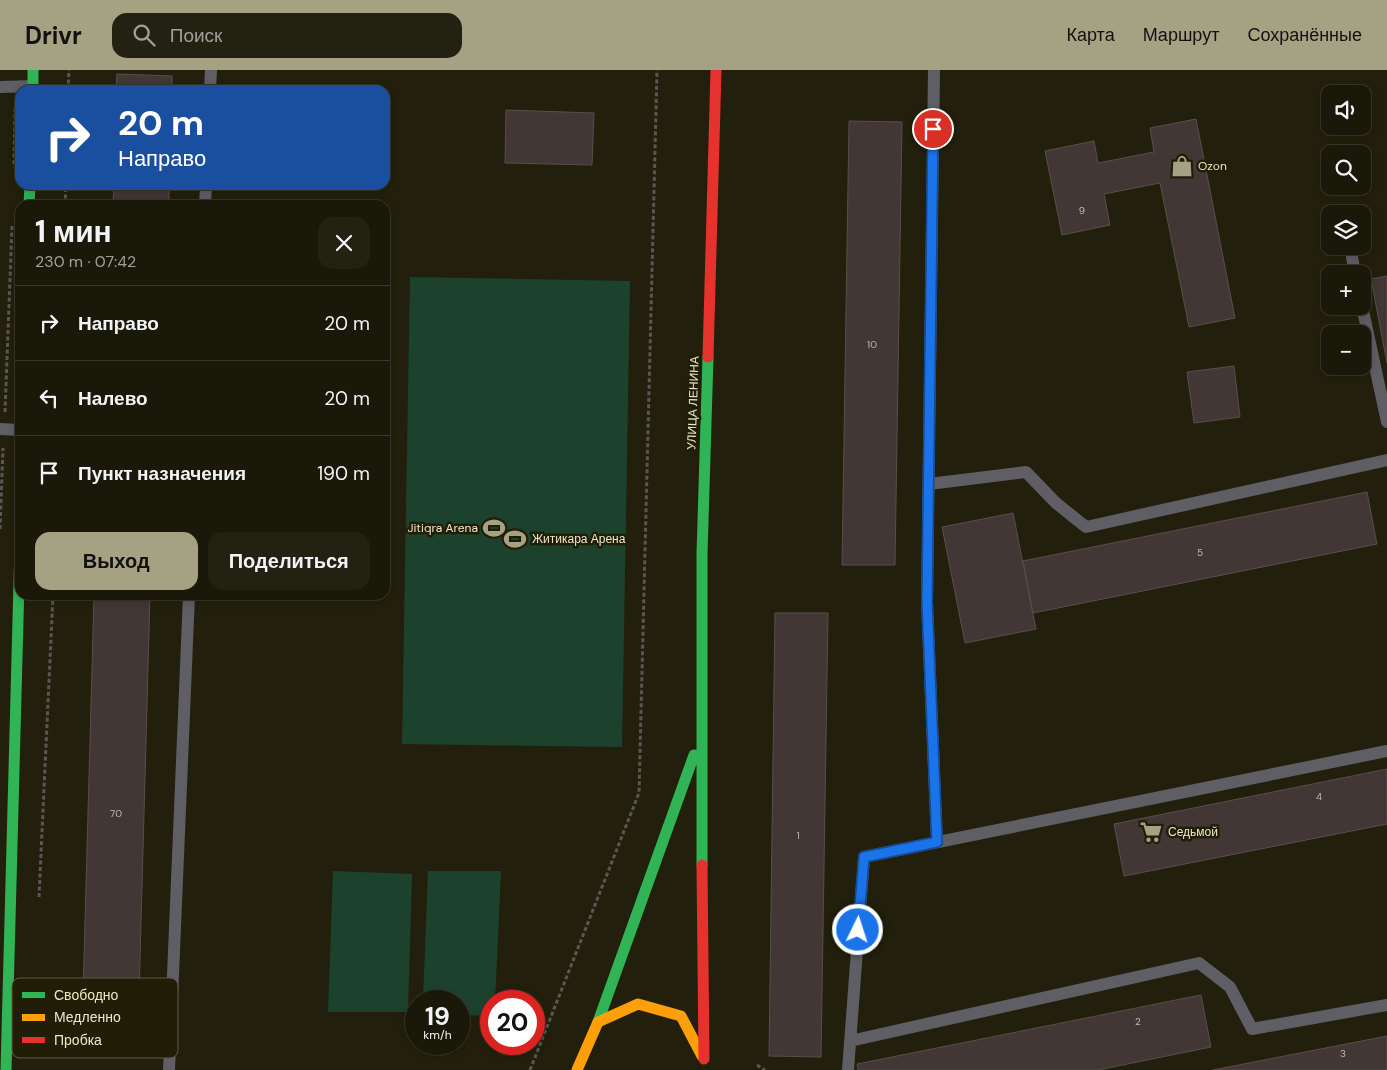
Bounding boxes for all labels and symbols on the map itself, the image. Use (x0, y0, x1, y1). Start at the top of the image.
pin (912, 108, 954, 150)
shop icon: Ozon (1169, 153, 1195, 179)
place label: Ozon (1198, 158, 1227, 174)
house number: 9 (1079, 204, 1085, 217)
house number: 10 (867, 338, 877, 351)
street label: УЛИЦА ЛЕНИНА (683, 356, 703, 450)
sports icon: Jitiqra Arena (481, 515, 507, 541)
place label: Jitiqra Arena (407, 520, 478, 536)
sports icon: Житикара Арена (502, 526, 528, 552)
place label: Житикара Арена (532, 531, 626, 547)
house number: 5 (1197, 546, 1203, 559)
house number: 4 (1316, 790, 1322, 803)
house number: 70 (110, 807, 122, 820)
supermarket icon: Седьмой (1138, 819, 1164, 845)
place label: Седьмой (1168, 824, 1218, 840)
house number: 1 (796, 829, 800, 842)
position arrow (831, 903, 883, 955)
legend (12, 978, 178, 1058)
text: Свободно (54, 986, 119, 1004)
speed limit sign: 20 (480, 990, 545, 1055)
text: Медленно (54, 1008, 121, 1026)
house number: 2 (1135, 1015, 1141, 1028)
text: Пробка (54, 1031, 102, 1049)
house number: 3 (1340, 1047, 1346, 1060)

